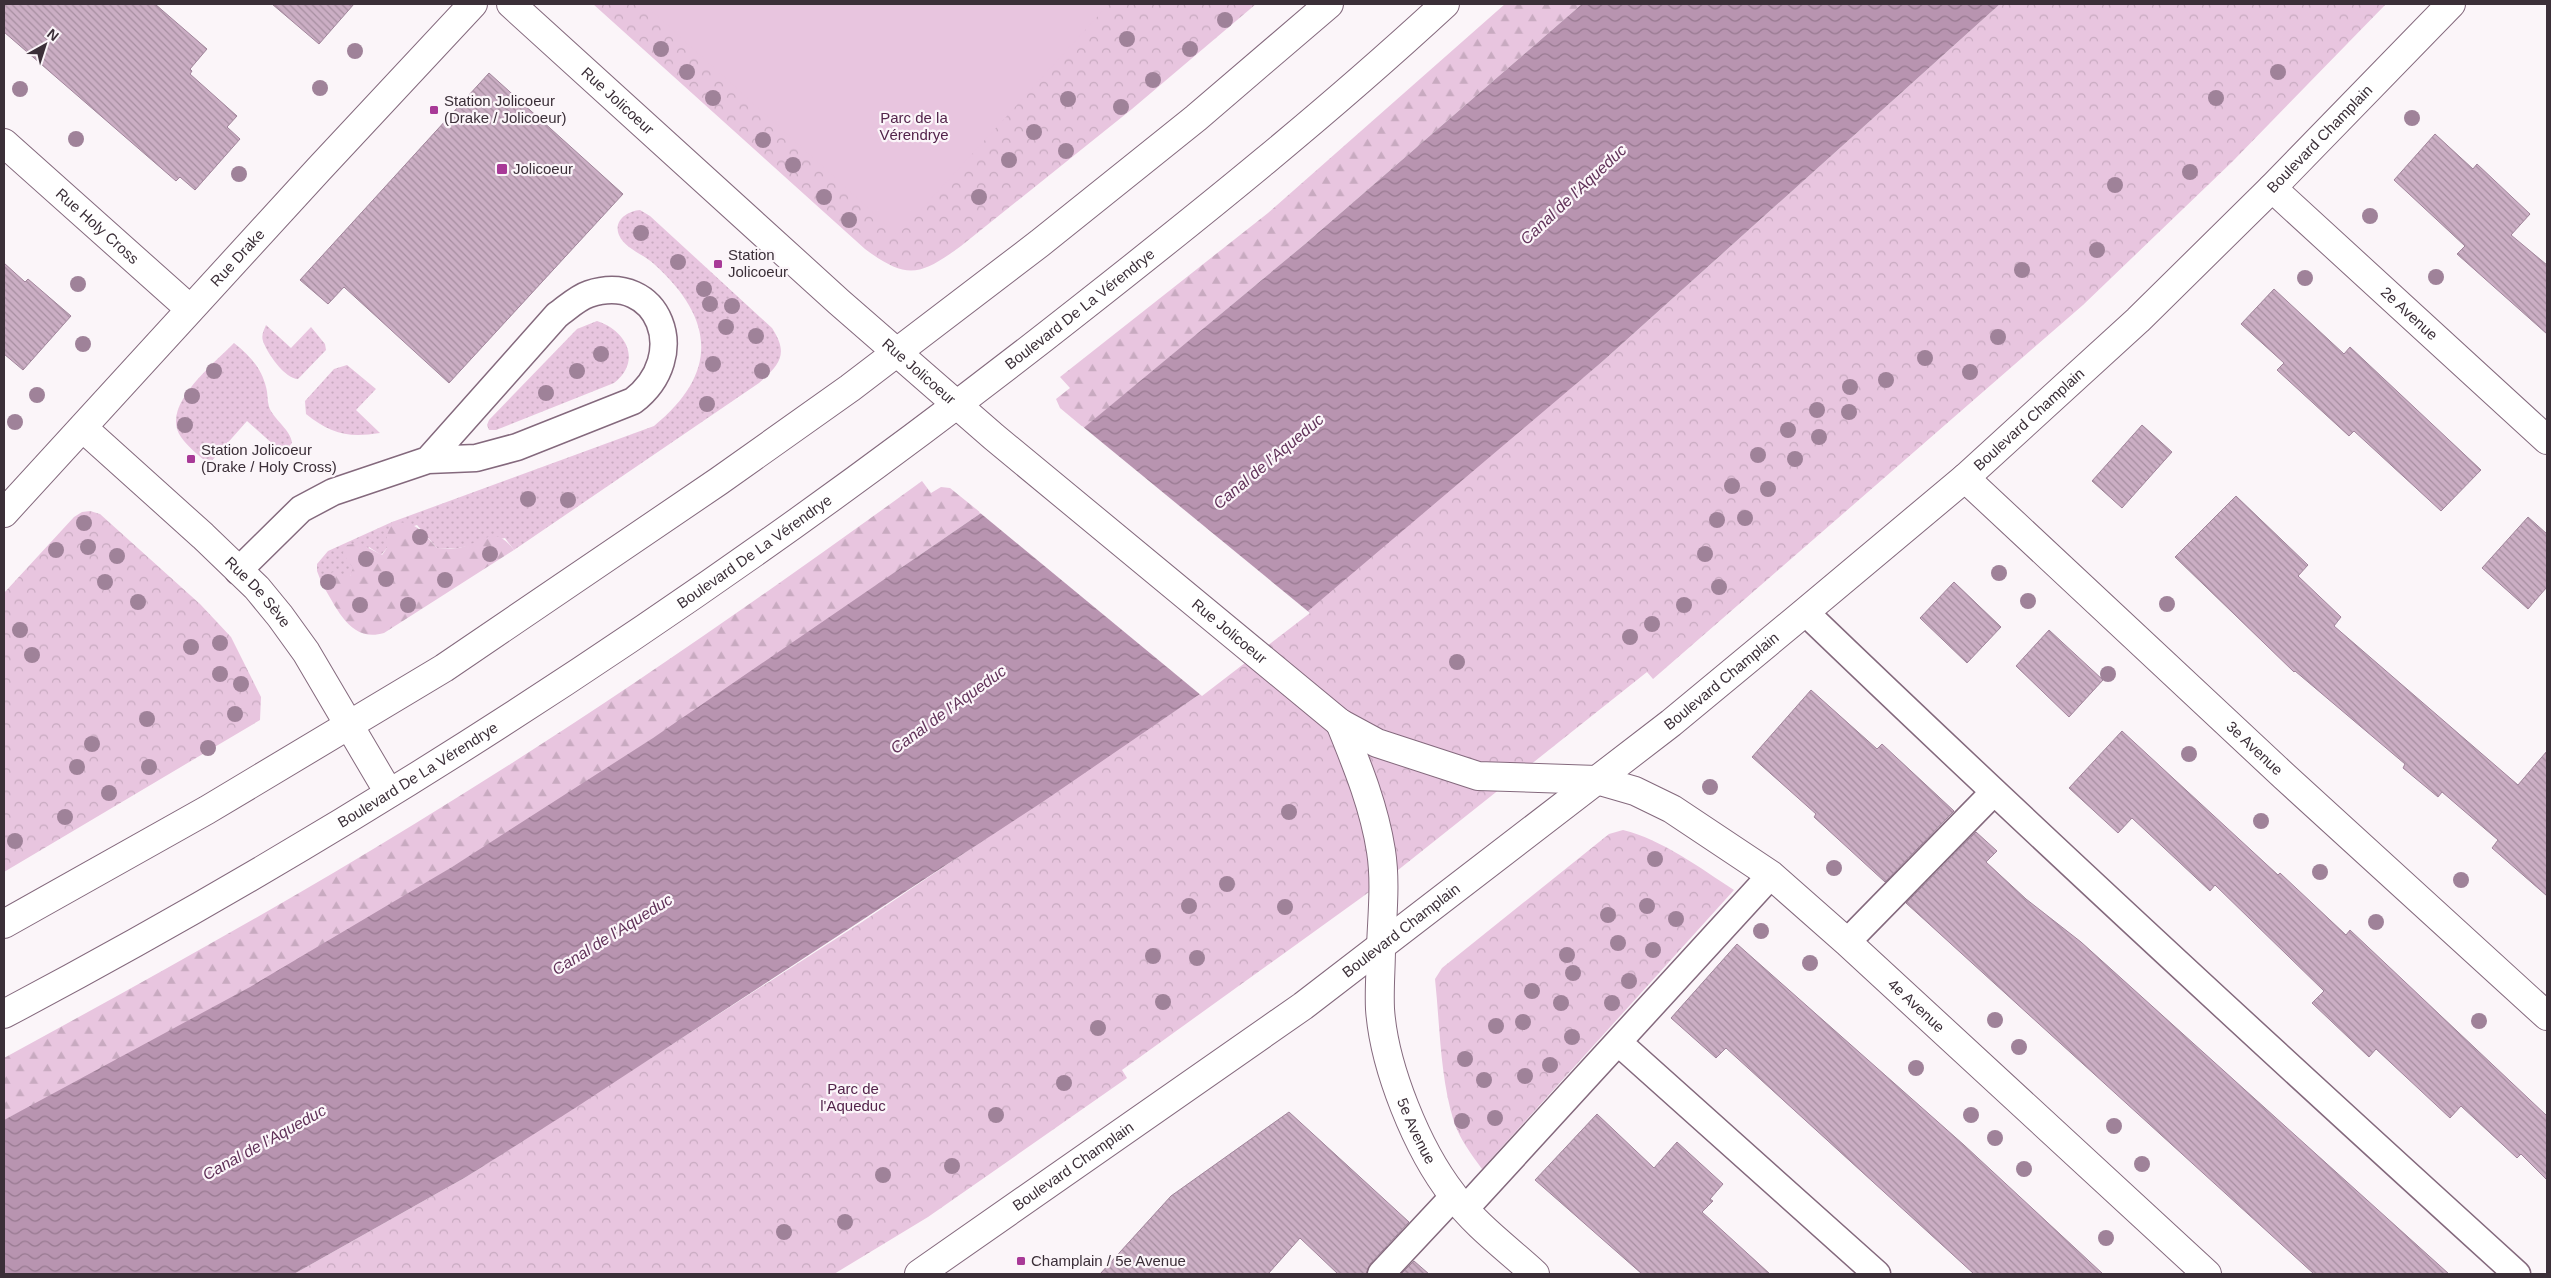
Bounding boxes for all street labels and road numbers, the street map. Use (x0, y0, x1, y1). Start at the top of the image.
street label: Rue Jolicoeur (578, 63, 658, 138)
street label: Boulevard Champlain (2263, 81, 2375, 196)
street label: Rue Holy Cross (53, 185, 142, 267)
street label: Rue Drake (207, 225, 268, 290)
street label: Boulevard De La Vérendrye (1002, 245, 1158, 373)
street label: 2e Avenue (2378, 283, 2441, 343)
street label: Rue Jolicoeur (879, 335, 959, 408)
street label: Boulevard Champlain (1970, 364, 2087, 474)
street label: Boulevard De La Vérendrye (674, 491, 835, 612)
street label: Rue De Sève (222, 553, 294, 630)
street label: Rue Jolicoeur (1189, 595, 1270, 667)
street label: Boulevard Champlain (1661, 629, 1782, 733)
street label: Boulevard De La Vérendrye (335, 718, 501, 831)
street label: 3e Avenue (2223, 718, 2286, 778)
street label: Boulevard Champlain (1339, 880, 1463, 981)
street label: 4e Avenue (1885, 975, 1948, 1036)
street label: 5e Avenue (1394, 1096, 1439, 1167)
street label: Boulevard Champlain (1009, 1118, 1137, 1214)

